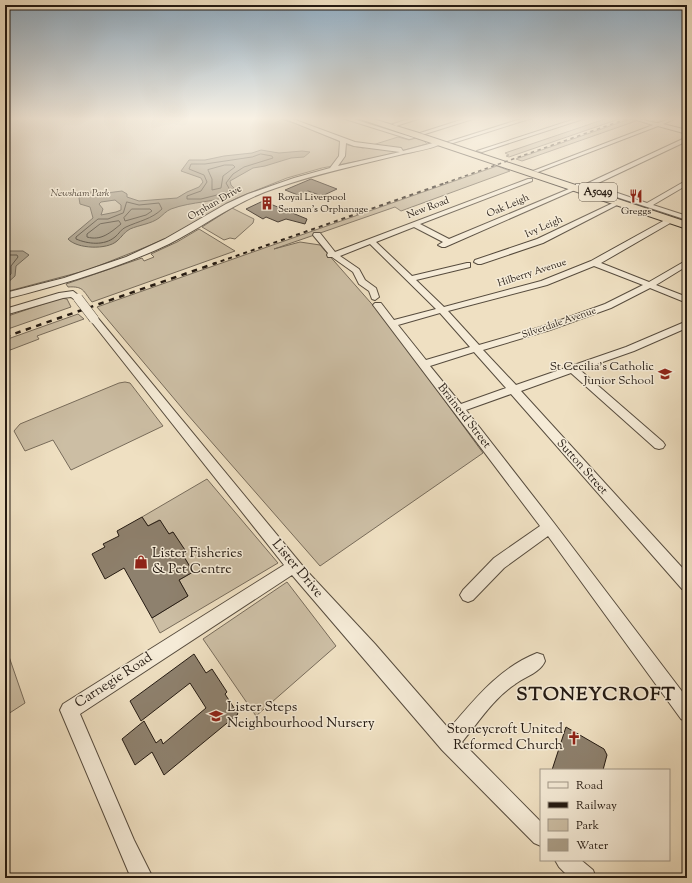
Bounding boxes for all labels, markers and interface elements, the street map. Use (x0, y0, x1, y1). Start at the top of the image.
street label: Orphan Drive (185, 181, 245, 225)
road number: A5049 (579, 183, 617, 201)
park label: Newsham Park (51, 186, 110, 201)
restaurant icon: Greggs (628, 188, 644, 204)
place label: Royal Liverpool Seaman's Orphanage (278, 190, 369, 217)
street label: Oak Leigh (484, 190, 532, 222)
street label: New Road (405, 193, 452, 223)
building icon: Royal Liverpool Seaman's Orphanage (259, 195, 275, 211)
place label: Greggs (621, 204, 651, 219)
street label: Ivy Leigh (523, 212, 565, 242)
street label: Hilberry Avenue (496, 255, 569, 291)
street label: Silverdale Avenue (520, 303, 599, 343)
place label: St Cecilia's Catholic Junior School (550, 358, 655, 390)
school or university icon: St Cecilia's Catholic Junior School (657, 366, 673, 382)
street label: Brainerd Street (433, 380, 495, 452)
street label: Sutton Street (552, 435, 612, 499)
street label: Lister Drive (266, 535, 328, 603)
place label: Lister Fisheries & Pet Centre (152, 544, 242, 580)
shop icon: Lister Fisheries & Pet Centre (133, 554, 149, 570)
street label: Carnegie Road (71, 648, 157, 714)
district label: STONEYCROFT (516, 682, 676, 709)
place label: Lister Steps Neighbourhood Nursery (227, 698, 375, 734)
school or university icon: Lister Steps Neighbourhood Nursery (208, 708, 224, 724)
place label: Stoneycroft United Reformed Church (446, 720, 563, 756)
church icon: Stoneycroft United Reformed Church (566, 730, 582, 746)
legend (540, 769, 670, 861)
text: Road (576, 777, 603, 795)
text: Railway (576, 797, 617, 815)
text: Park (576, 817, 599, 835)
text: Water (576, 837, 609, 855)

